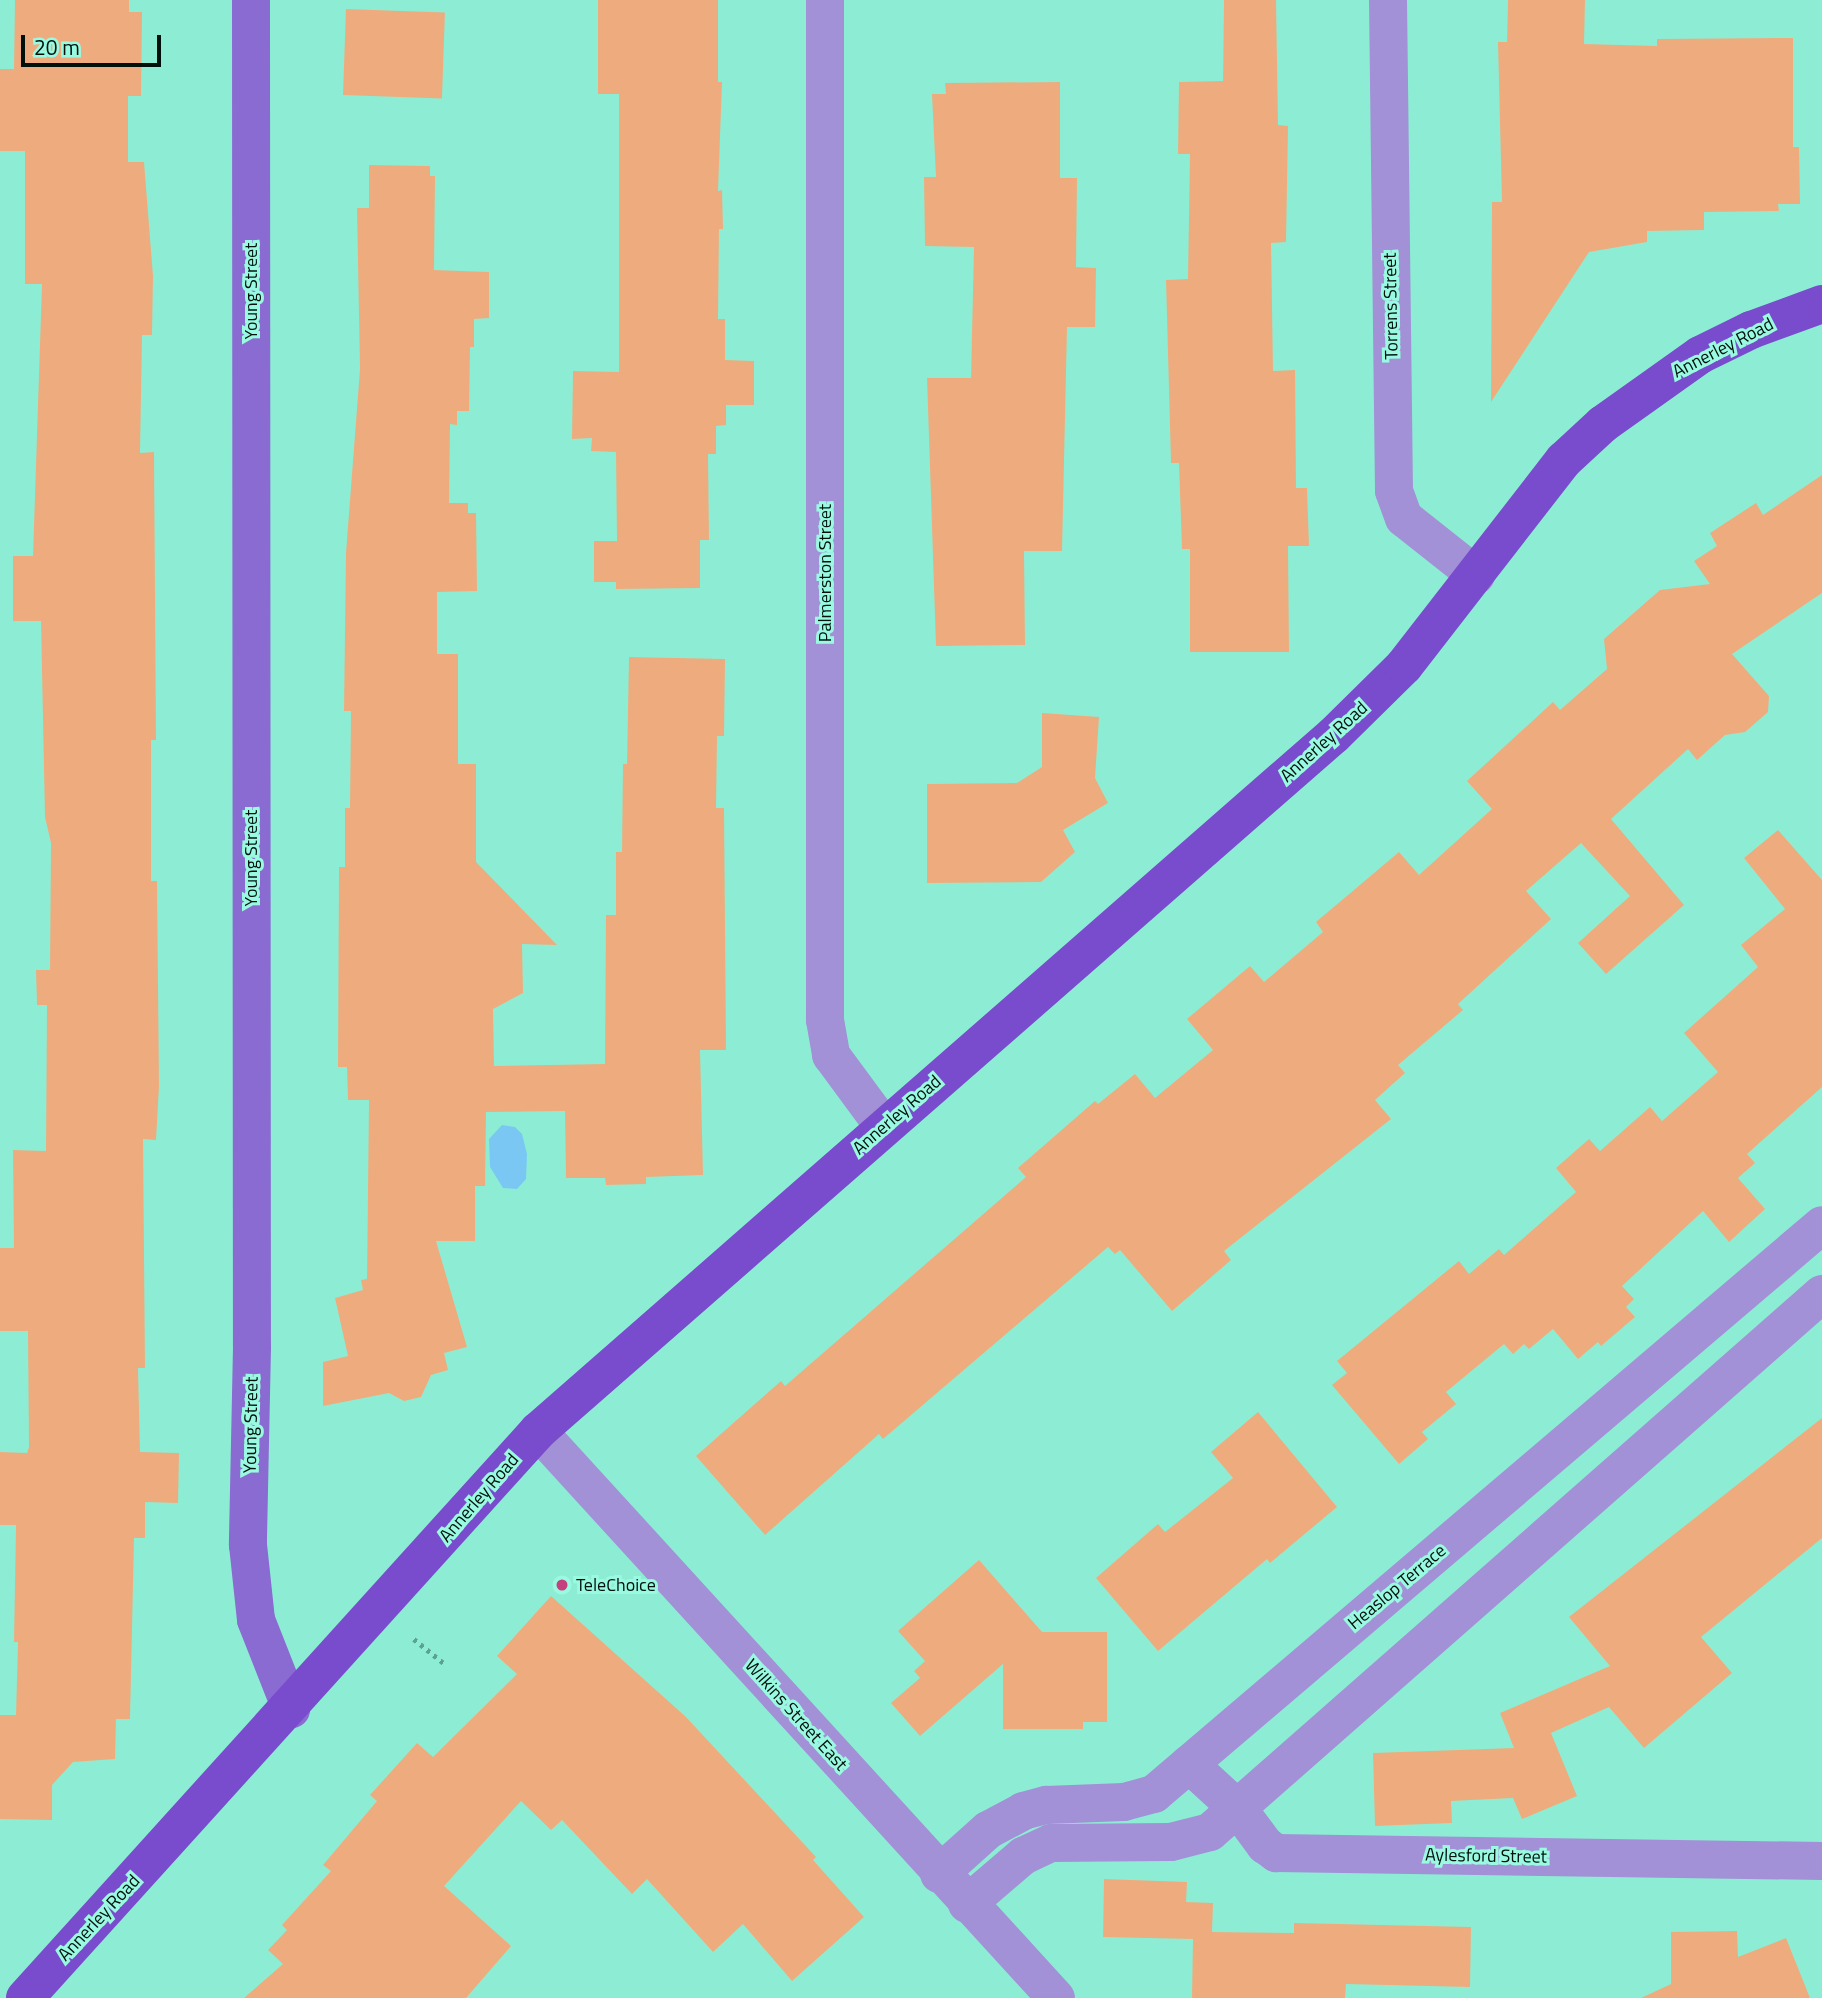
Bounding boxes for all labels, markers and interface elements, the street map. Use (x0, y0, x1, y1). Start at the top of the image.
scale bar (24, 21, 164, 65)
text: 20 m (34, 31, 80, 63)
street label: Young Street (240, 243, 262, 339)
street label: Torrens Street (1379, 252, 1403, 360)
street label: Annerley Road (1669, 313, 1777, 383)
street label: Palmerston Street (814, 504, 836, 642)
street label: Annerley Road (1276, 697, 1372, 787)
street label: Young Street (240, 810, 262, 906)
street label: Annerley Road (848, 1071, 946, 1159)
street label: Young Street (239, 1376, 263, 1474)
street label: Annerley Road (435, 1449, 523, 1547)
street label: Heaslop Terrace (1344, 1540, 1450, 1634)
place label: TeleChoice (576, 1574, 656, 1596)
marker: TeleChoice (554, 1577, 570, 1593)
street label: Wilkins Street East (740, 1655, 852, 1775)
street label: Aylesford Street (1425, 1844, 1547, 1868)
street label: Annerley Road (54, 1870, 144, 1966)

